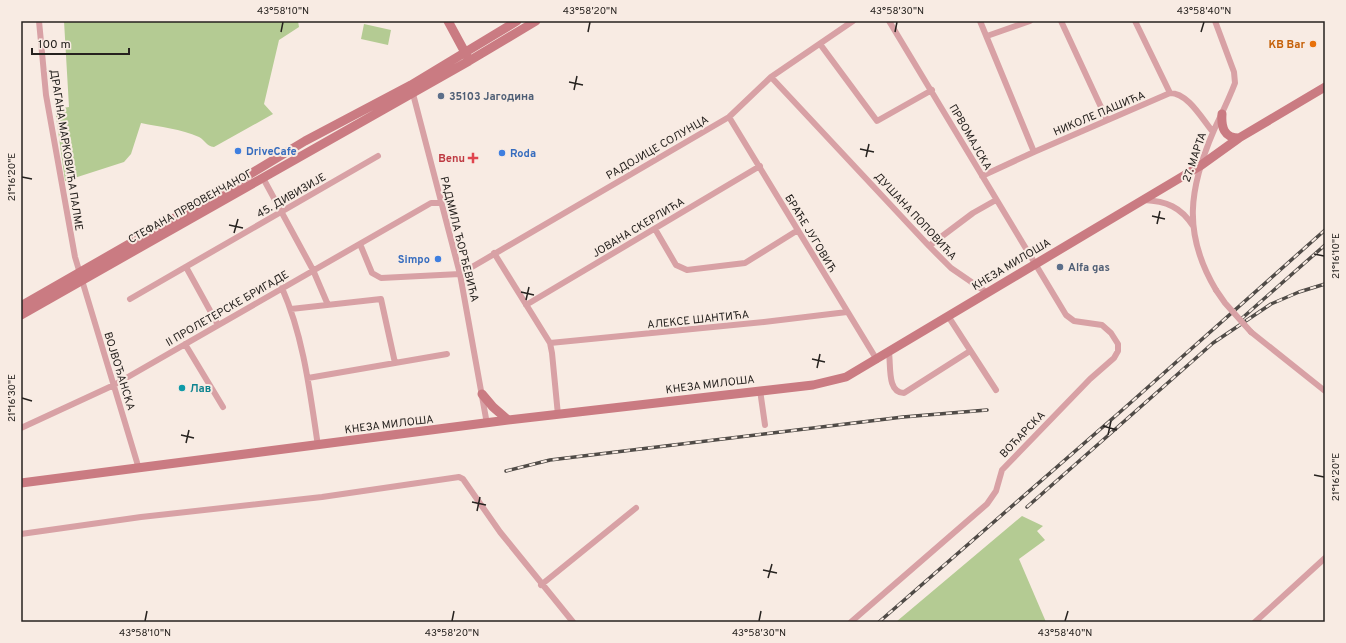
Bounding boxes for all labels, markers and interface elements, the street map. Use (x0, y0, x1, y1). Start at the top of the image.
text: 43°58'10"N (257, 5, 309, 18)
text: 43°58'20"N (563, 5, 617, 18)
text: 43°58'30"N (870, 5, 924, 18)
text: 43°58'40"N (1177, 5, 1231, 18)
scale bar (32, 30, 129, 56)
text: 100 m (38, 37, 71, 53)
place label: KB Bar (1268, 38, 1305, 52)
marker: KB Bar (1308, 39, 1318, 49)
street label: ДРАГАНА МАРКОВИЋА ПАЛМЕ (46, 69, 86, 232)
street label: НИКОЛЕ ПАШИЋА (1051, 88, 1147, 140)
place label: 35103 Јагодина (449, 90, 534, 104)
marker: 35103 Јагодина (436, 91, 446, 101)
street label: ПРВОМАЈСКА (946, 102, 995, 173)
street label: РАДОЈИЦЕ СОЛУНЦА (604, 113, 711, 183)
street label: 27. МАРТА (1180, 130, 1210, 184)
place label: DriveCafe (246, 145, 297, 159)
marker: DriveCafe (233, 146, 243, 156)
place label: Roda (510, 147, 536, 161)
marker: Roda (497, 148, 507, 158)
place label: Benu (438, 152, 465, 166)
text: 21°16'20"E (6, 153, 19, 201)
marker: Benu (468, 153, 478, 163)
street label: СТЕФАНА ПРВОВЕНЧАНОГ (126, 167, 255, 247)
street label: 45. ДИВИЗИЈЕ (254, 170, 329, 221)
street label: ДУШАНА ПОПОВИЋА (871, 170, 959, 263)
street label: РАДМИЛА ЂОРЂЕВИЋА (437, 175, 481, 303)
street label: БРАЋЕ ЈУГОВИЋ (781, 192, 839, 275)
street label: ЈОВАНА СКЕРЛИЋА (590, 195, 687, 261)
text: 21°16'10"E (1330, 233, 1343, 279)
street label: КНЕЗА МИЛОША (969, 236, 1054, 294)
place label: Simpo (398, 253, 430, 267)
marker: Simpo (433, 254, 443, 264)
place label: Alfa gas (1068, 261, 1110, 275)
marker: Alfa gas (1055, 262, 1065, 272)
street label: II ПРОЛЕТЕРСКЕ БРИГАДЕ (163, 268, 292, 350)
street label: АЛЕКСЕ ШАНТИЋА (646, 308, 750, 332)
street label: ВОЈВОЂАНСКА (100, 330, 138, 412)
street label: КНЕЗА МИЛОША (665, 373, 755, 397)
text: 21°16'30"E (6, 374, 19, 422)
place label: Лав (190, 382, 211, 396)
marker: Лав (177, 383, 187, 393)
street label: ВОЋАРСКА (997, 408, 1048, 461)
street label: КНЕЗА МИЛОША (344, 413, 434, 437)
text: 21°16'20"E (1330, 453, 1343, 501)
text: 43°58'10"N (119, 627, 171, 640)
text: 43°58'20"N (425, 627, 479, 640)
text: 43°58'30"N (732, 627, 786, 640)
text: 43°58'40"N (1038, 627, 1092, 640)

